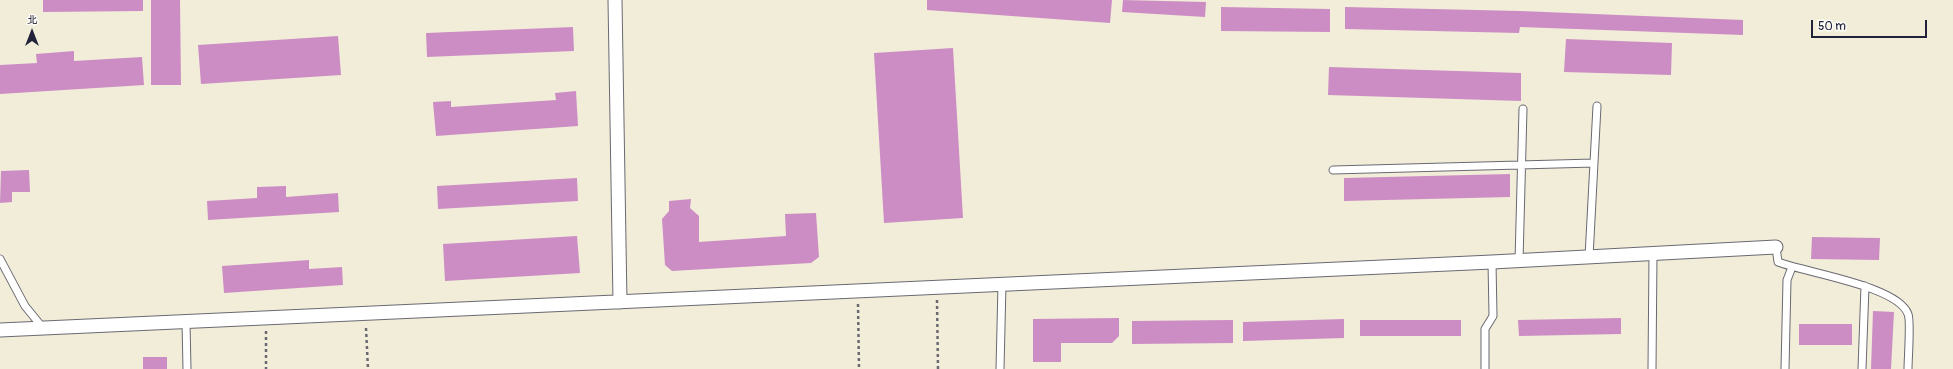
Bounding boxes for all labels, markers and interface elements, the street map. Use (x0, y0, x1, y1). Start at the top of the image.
north arrow (12, 12, 52, 52)
scale bar (1813, 12, 1929, 38)
text: 北 (27, 13, 38, 26)
text: 50 m (1818, 19, 1846, 34)

